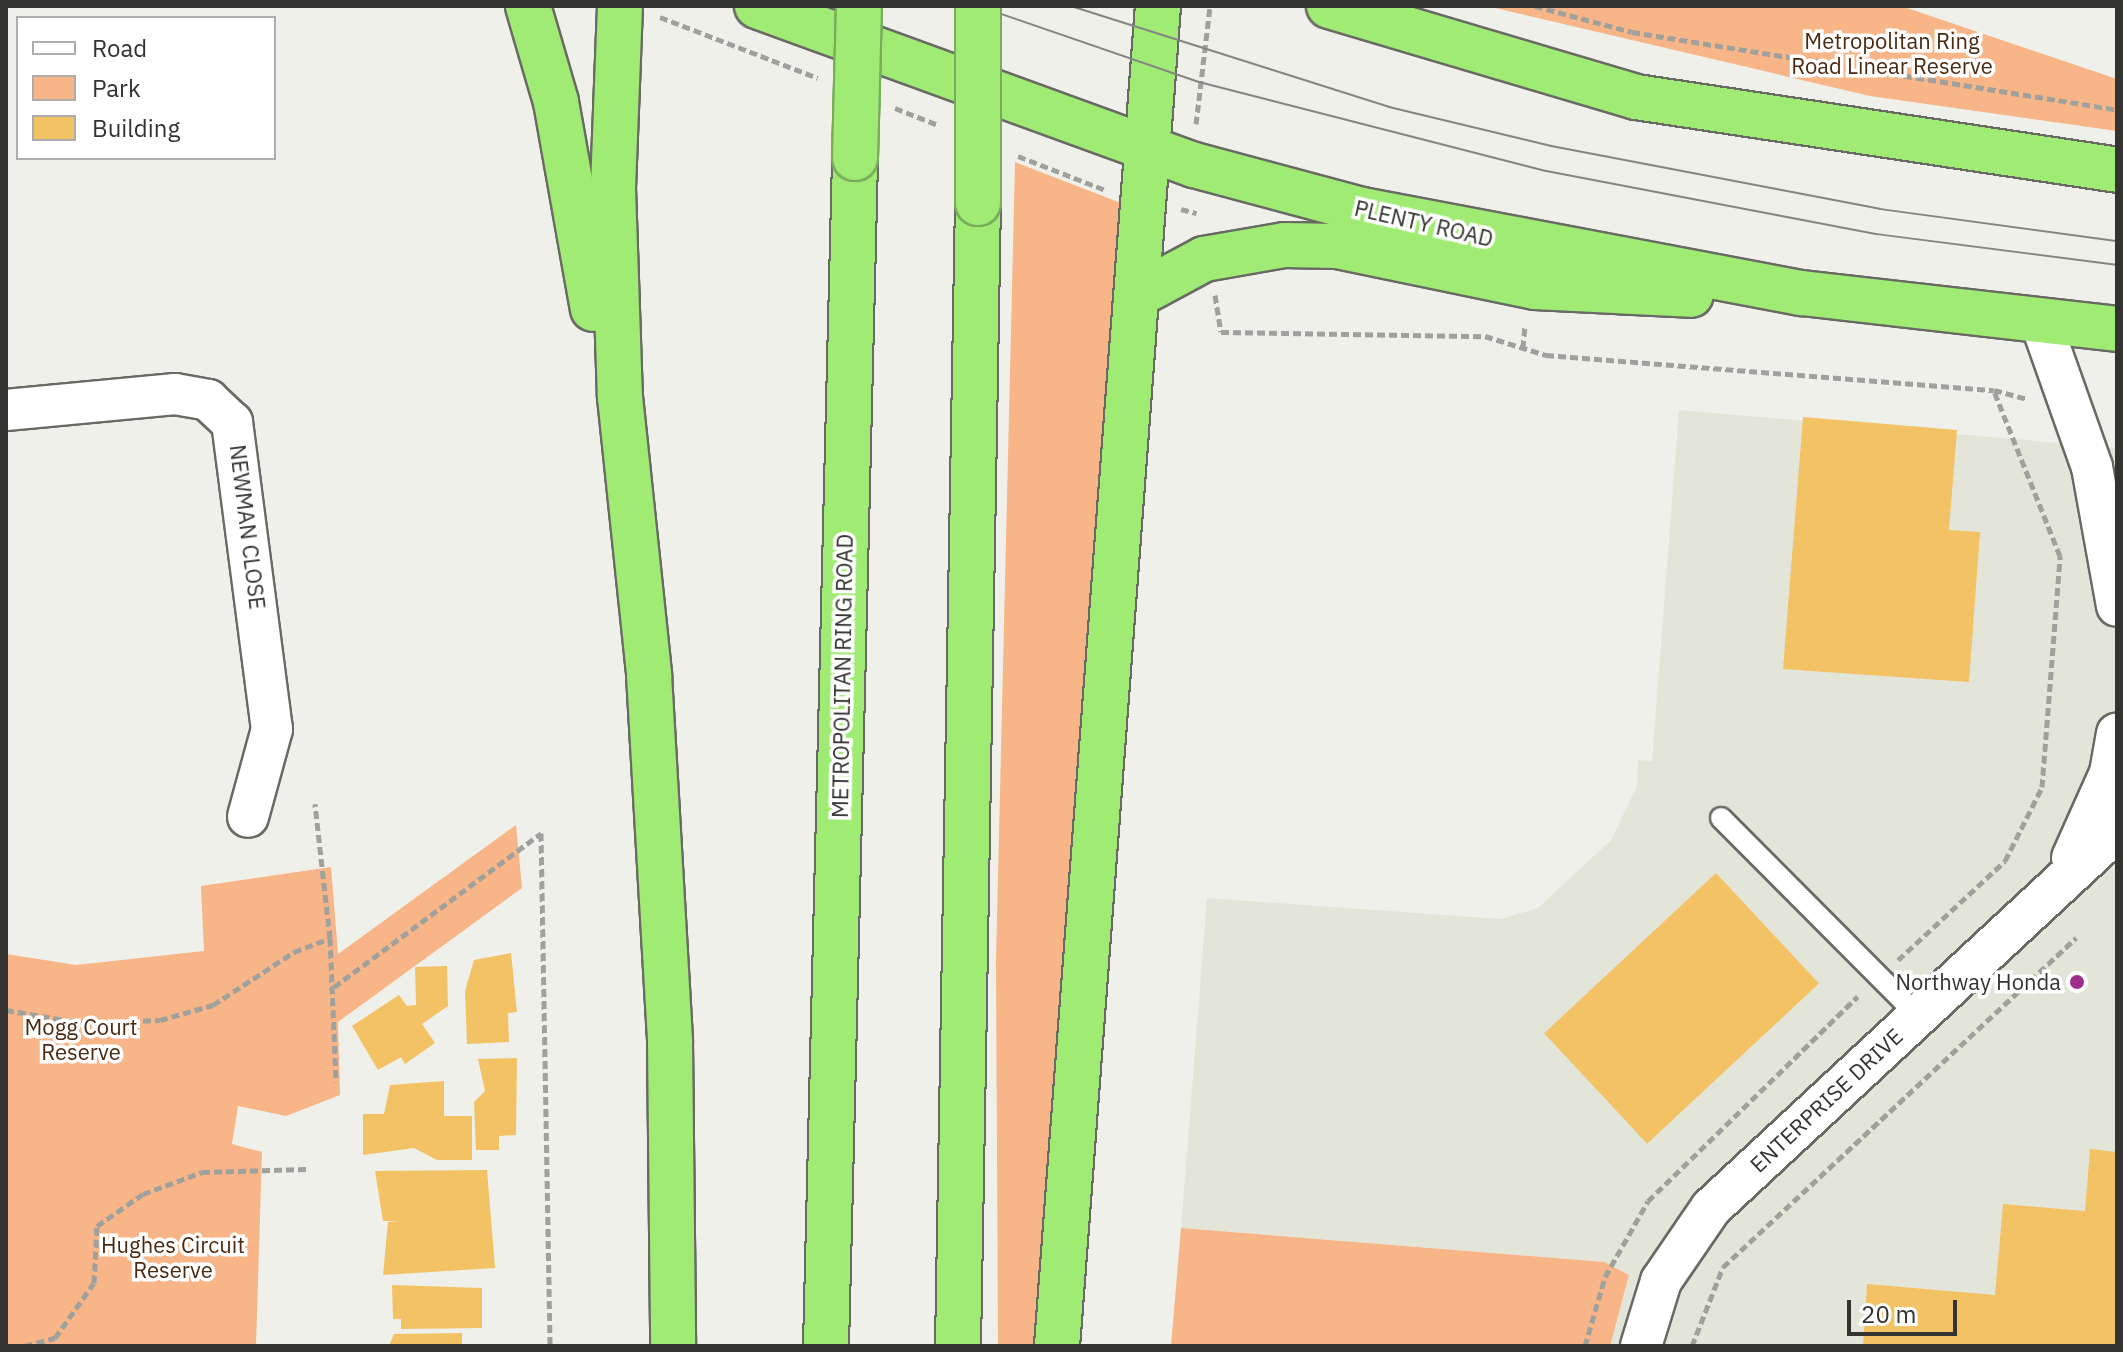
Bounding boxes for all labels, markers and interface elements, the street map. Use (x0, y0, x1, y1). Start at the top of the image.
legend (16, 16, 276, 160)
park label: Metropolitan Ring Road Linear Reserve (1791, 27, 1993, 78)
text: Road (92, 32, 147, 64)
text: Park (92, 72, 141, 104)
text: Building (92, 112, 180, 144)
street label: PLENTY ROAD (1352, 194, 1496, 252)
street label: NEWMAN CLOSE (225, 443, 271, 611)
street label: METROPOLITAN RING ROAD (826, 534, 858, 818)
place label: Northway Honda (1895, 969, 2061, 995)
marker: Northway Honda (2068, 973, 2086, 991)
park label: Mogg Court Reserve (24, 1013, 138, 1064)
street label: ENTERPRISE DRIVE (1744, 1023, 1908, 1177)
park label: Hughes Circuit Reserve (101, 1231, 245, 1282)
scale bar (1851, 1284, 1961, 1334)
text: 20 m (1861, 1298, 1916, 1330)

